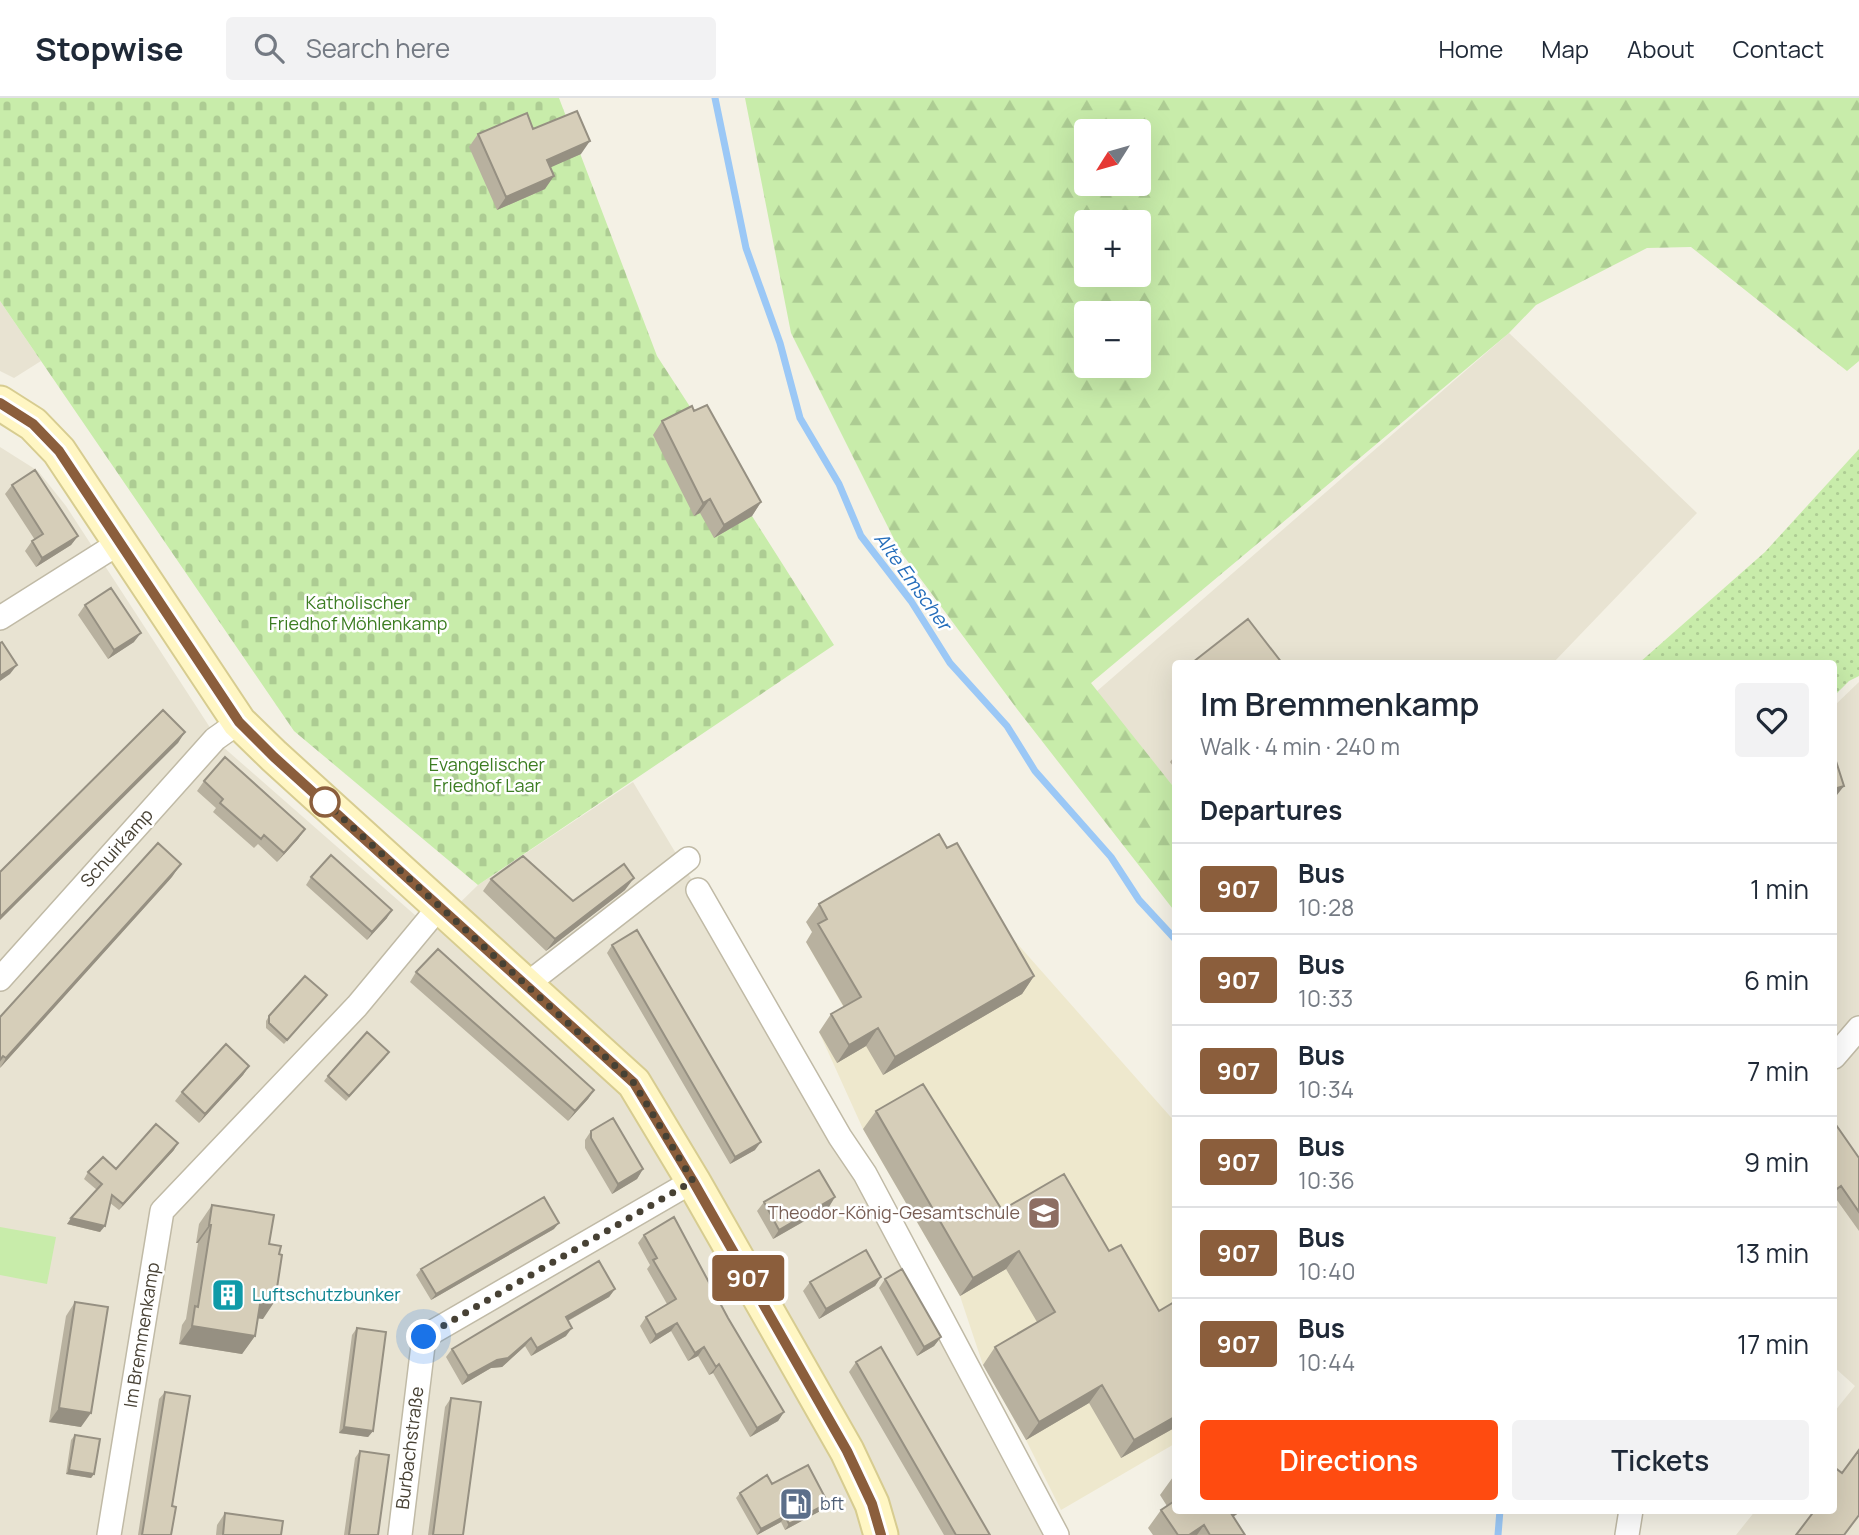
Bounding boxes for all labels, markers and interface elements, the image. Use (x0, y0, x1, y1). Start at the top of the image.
search box (226, 17, 716, 80)
text: Stopwise (35, 26, 184, 71)
icon: search (250, 29, 288, 67)
text: Search here (306, 30, 450, 66)
text: Home (1438, 32, 1503, 65)
text: Map (1541, 32, 1589, 65)
text: About (1627, 32, 1695, 65)
text: Contact (1733, 32, 1824, 65)
north arrow (1074, 119, 1152, 196)
map controls (1074, 119, 1151, 378)
button: + (1074, 210, 1151, 287)
button: − (1074, 301, 1151, 378)
water label: Alte Emscher (869, 527, 959, 637)
park label: Katholischer Friedhof Möhlenkamp (269, 590, 447, 635)
text: Im Bremmenkamp (1200, 681, 1479, 726)
button: heart (1735, 683, 1809, 757)
text: Walk · 4 min · 240 m (1200, 730, 1400, 762)
park label: Evangelischer Friedhof Laar (429, 752, 546, 797)
unlabelled marker (310, 787, 340, 817)
text: Departures (1200, 792, 1342, 828)
street label: Schuirkamp (75, 803, 158, 892)
text: Bus (1298, 855, 1345, 891)
text: 1 min (1750, 871, 1809, 907)
text: 907 (1217, 872, 1260, 905)
text: 10:28 (1298, 891, 1354, 923)
text: Bus (1298, 946, 1345, 982)
text: 6 min (1744, 962, 1809, 998)
text: 907 (1217, 963, 1260, 996)
text: 10:33 (1298, 982, 1353, 1014)
text: Bus (1298, 1037, 1345, 1073)
text: 7 min (1747, 1053, 1809, 1089)
text: 907 (1217, 1054, 1260, 1087)
text: 10:34 (1298, 1073, 1354, 1105)
text: Bus (1298, 1128, 1345, 1164)
text: 9 min (1744, 1144, 1809, 1180)
text: 907 (1217, 1145, 1260, 1178)
text: 10:36 (1298, 1164, 1355, 1196)
school or university icon: Theodor-König-Gesamtschule (1025, 1194, 1063, 1232)
place label: Theodor-König-Gesamtschule (768, 1200, 1020, 1224)
text: Bus (1298, 1219, 1345, 1255)
text: 13 min (1736, 1235, 1809, 1271)
text: 907 (1217, 1236, 1260, 1269)
line badge: 907 (708, 1255, 788, 1301)
text: 10:40 (1298, 1255, 1355, 1287)
street label: Im Bremmenkamp (118, 1260, 164, 1409)
text: 907 (726, 1261, 770, 1294)
building icon: Luftschutzbunker (209, 1276, 247, 1314)
place label: Luftschutzbunker (252, 1282, 401, 1306)
text: Bus (1298, 1310, 1345, 1346)
your location (406, 1319, 441, 1354)
text: 17 min (1737, 1326, 1809, 1362)
text: 907 (1217, 1327, 1260, 1360)
text: 10:44 (1298, 1346, 1355, 1378)
street label: Burbachstraße (390, 1385, 428, 1511)
button: Directions (1200, 1420, 1498, 1500)
button: Tickets (1512, 1420, 1809, 1500)
fuel station icon: bft (777, 1485, 815, 1523)
place label: bft (820, 1491, 844, 1515)

